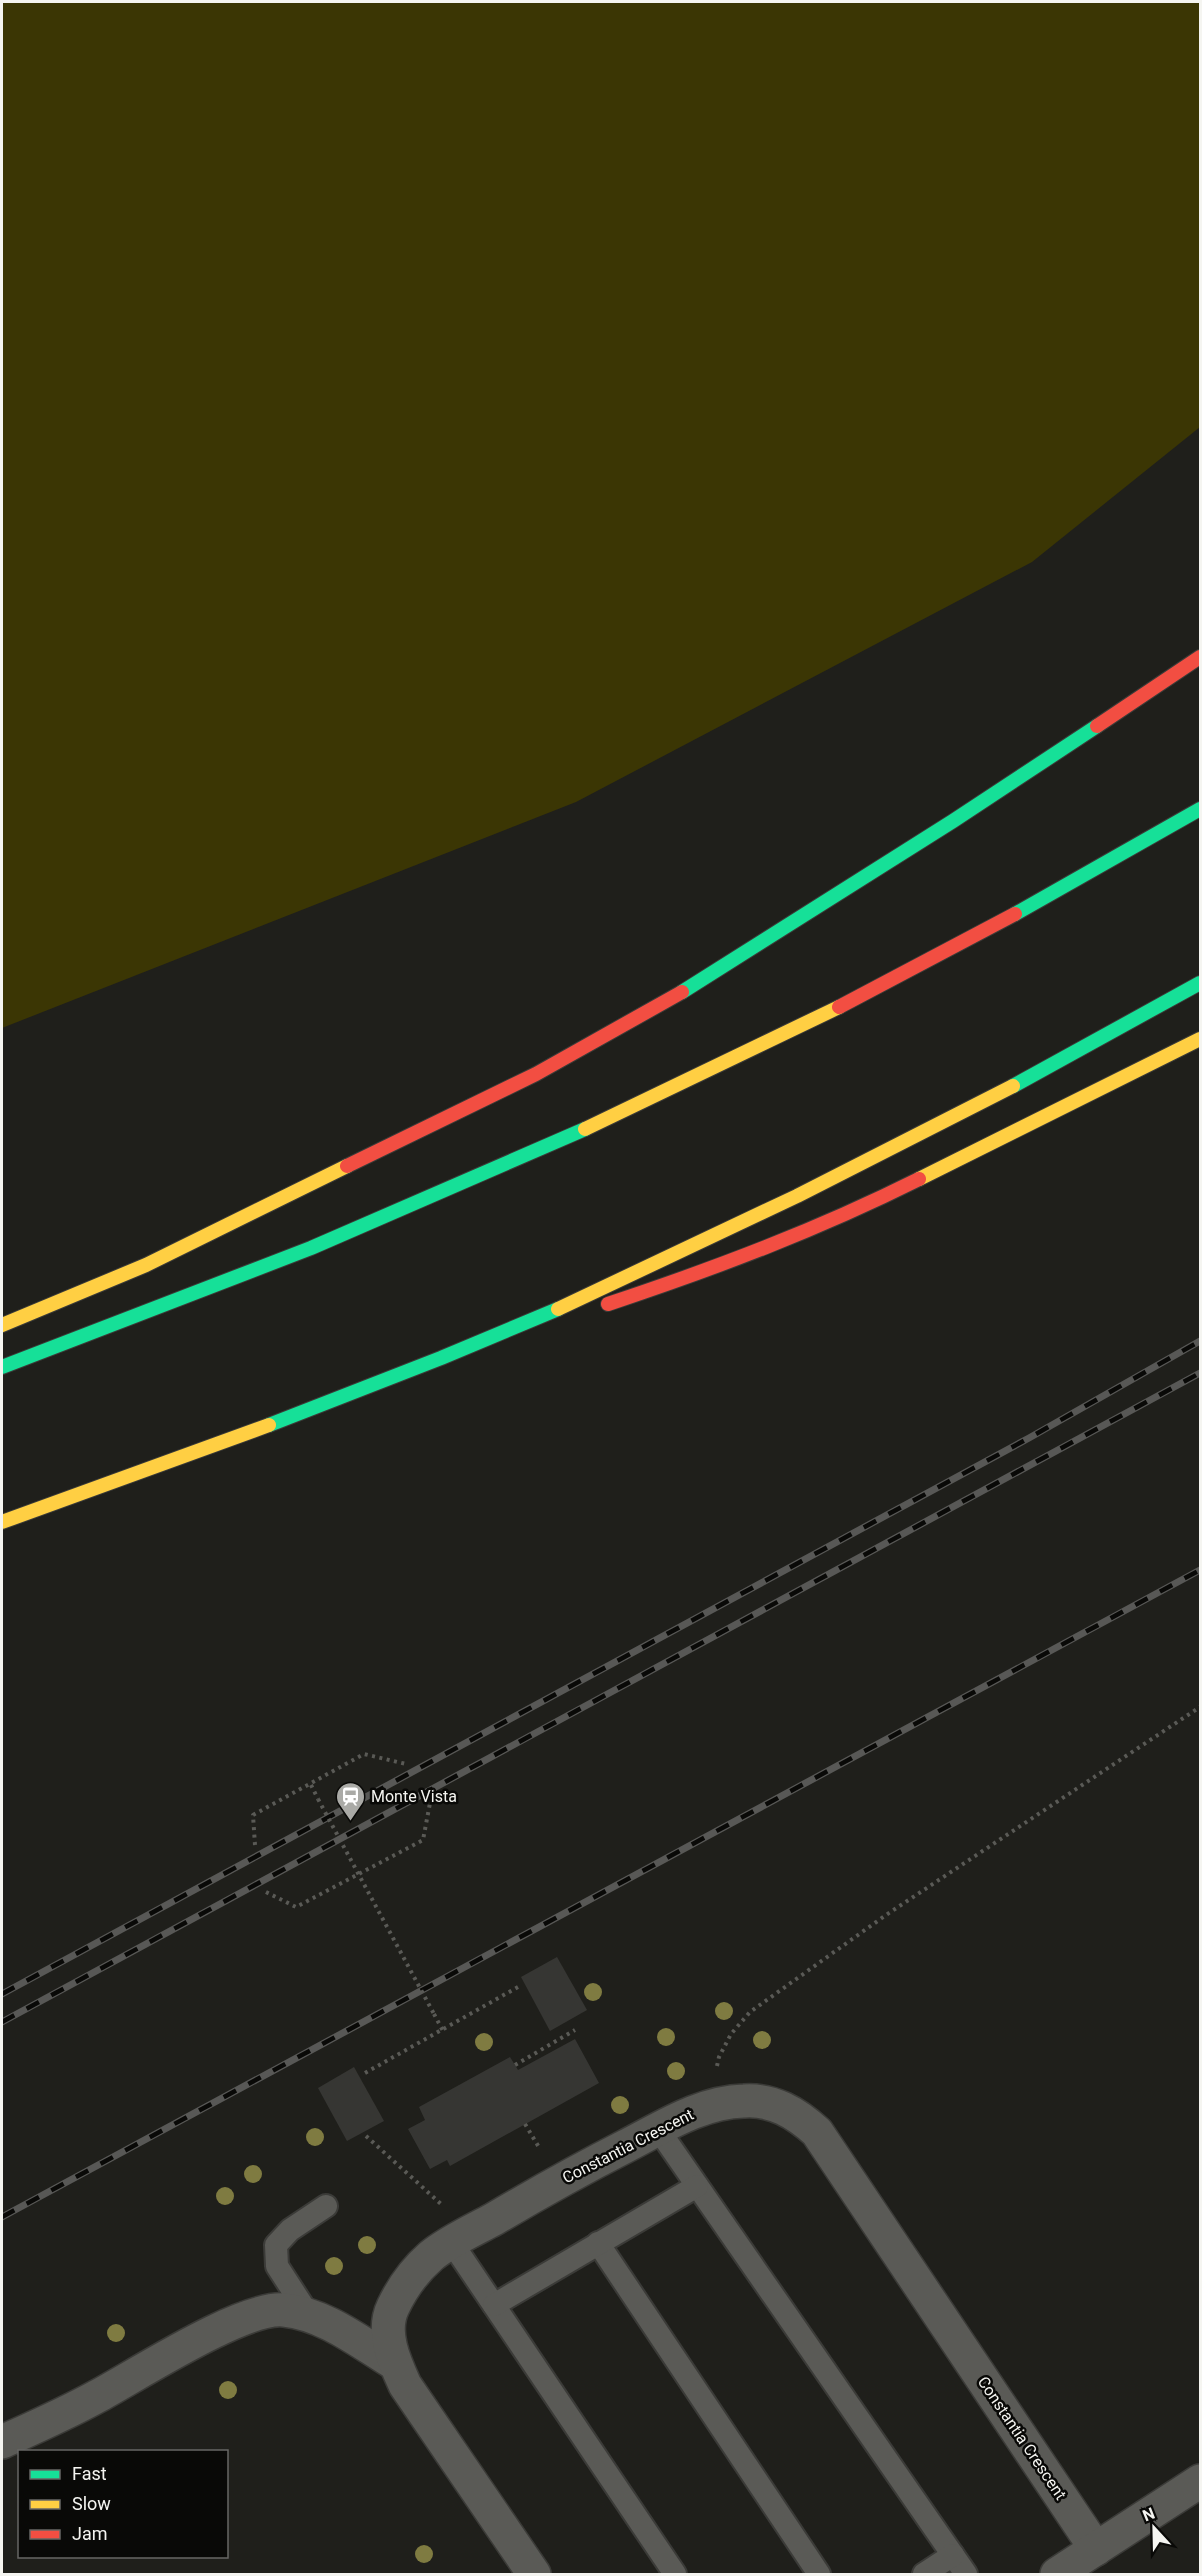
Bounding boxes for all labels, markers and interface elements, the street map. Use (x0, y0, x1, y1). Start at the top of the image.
station icon: Monte Vista (334, 1780, 366, 1822)
place label: Monte Vista (371, 1787, 457, 1806)
street label: Constantia Crescent (559, 2105, 697, 2187)
street label: Constantia Crescent (974, 2373, 1070, 2503)
legend (18, 2450, 228, 2558)
text: Fast (72, 2463, 107, 2484)
text: Slow (72, 2493, 111, 2514)
north arrow (1124, 2498, 1184, 2558)
text: N (1140, 2504, 1157, 2525)
text: Jam (72, 2523, 108, 2544)

